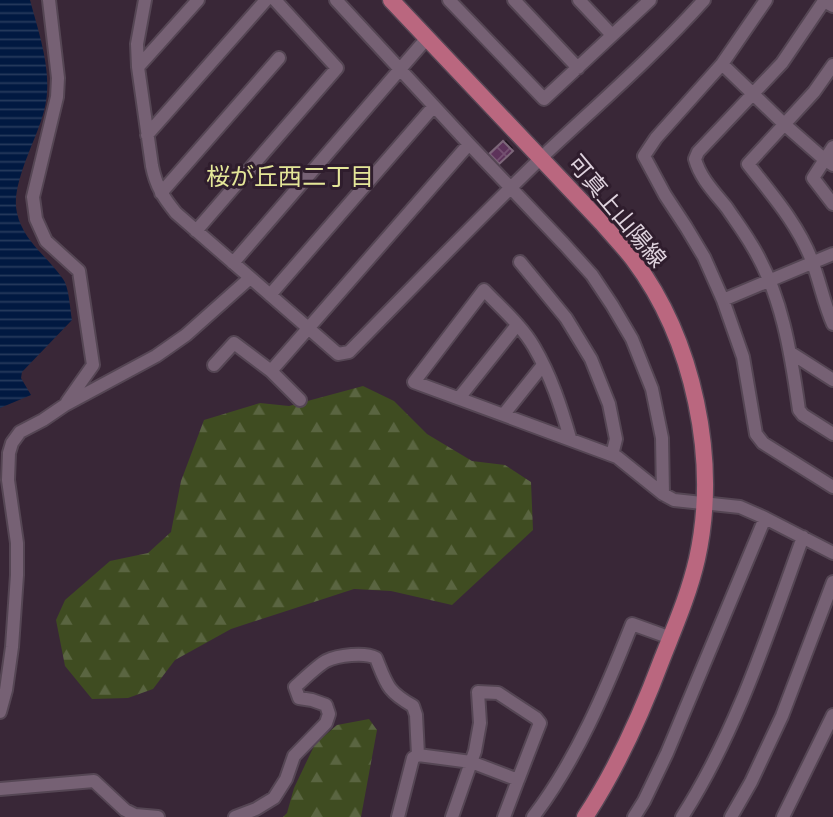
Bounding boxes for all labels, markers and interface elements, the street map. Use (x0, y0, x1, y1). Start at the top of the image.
street label: 可真上山陽線 (558, 148, 674, 276)
district label: 桜が丘西二丁目 (206, 160, 374, 196)

